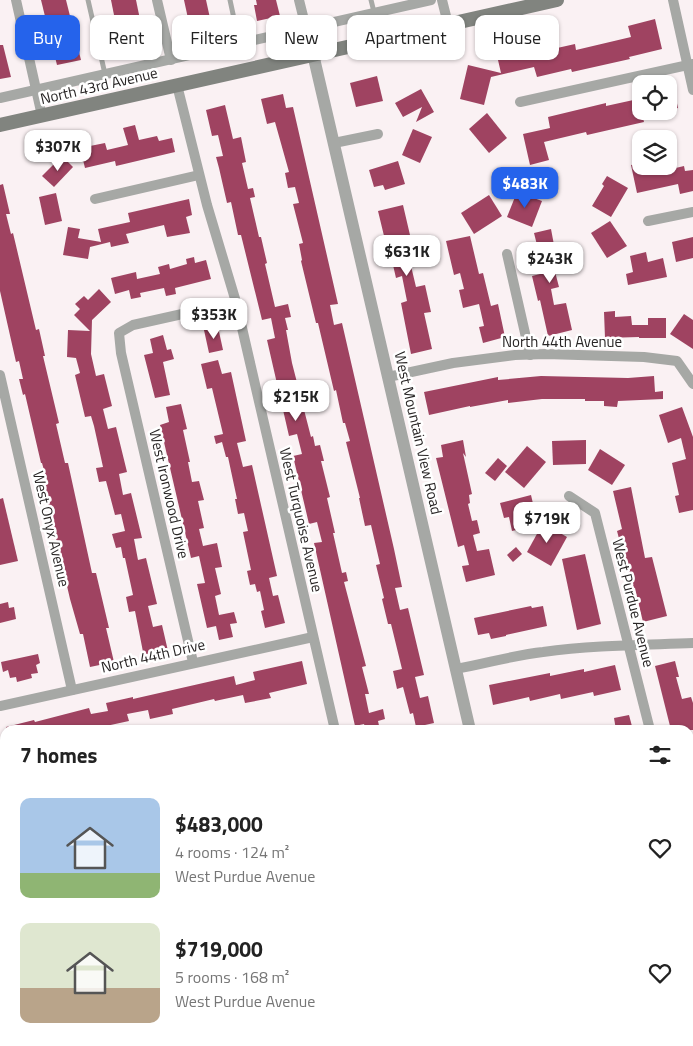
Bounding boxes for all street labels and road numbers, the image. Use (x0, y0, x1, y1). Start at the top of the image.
street label: North 43rd Avenue (38, 61, 160, 110)
street label: North 44th Avenue (502, 330, 622, 353)
street label: West Mountain View Road (389, 349, 448, 517)
street label: West Ironwood Drive (143, 427, 196, 561)
street label: West Turquoise Avenue (274, 445, 329, 594)
street label: West Onyx Avenue (27, 469, 76, 589)
street label: West Purdue Avenue (606, 536, 661, 670)
street label: North 44th Drive (99, 632, 207, 679)

